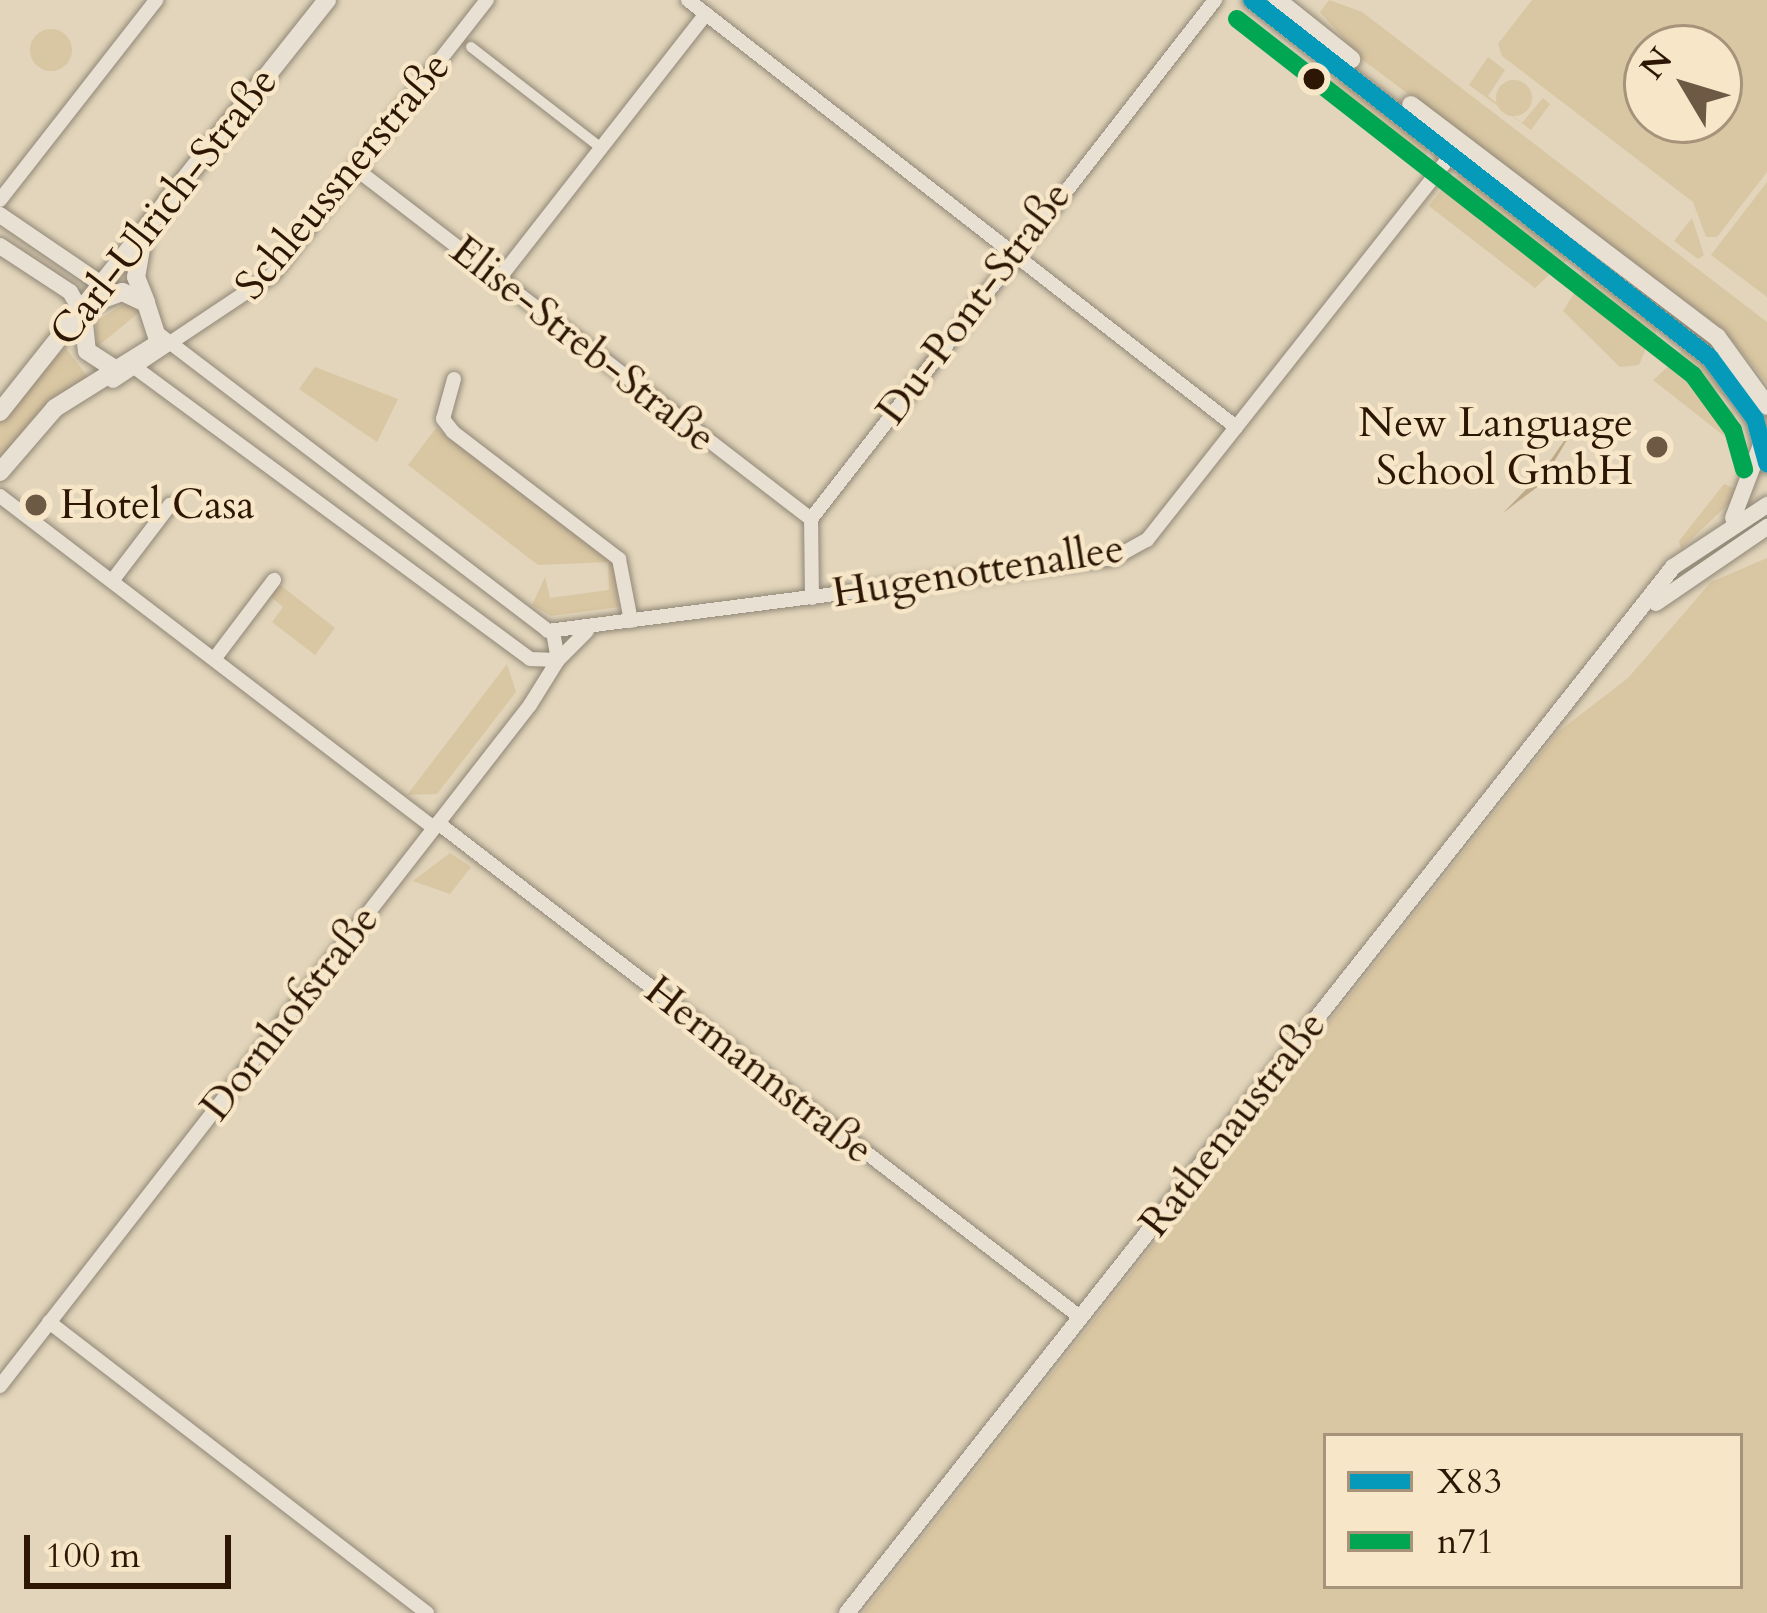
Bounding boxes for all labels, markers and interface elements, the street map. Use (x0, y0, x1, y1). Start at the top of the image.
north arrow (1623, 24, 1743, 144)
text: N (1630, 38, 1683, 89)
street label: Schleussnerstraße (225, 42, 461, 310)
street label: Carl-Ulrich-Straße (40, 58, 288, 356)
unlabelled marker (1303, 68, 1325, 90)
street label: Du-Pont-Straße (866, 172, 1082, 434)
street label: Elise-Streb-Straße (441, 225, 725, 463)
place label: New Language School GmbH (1358, 398, 1633, 496)
marker: New Language School GmbH (1644, 434, 1670, 460)
place label: Hotel Casa (60, 480, 255, 530)
marker: Hotel Casa (23, 492, 49, 518)
street label: Hugenottenallee (829, 523, 1127, 619)
street label: Dornhofstraße (190, 895, 390, 1131)
street label: Hermannstraße (635, 965, 883, 1175)
street label: Rathenaustraße (1129, 1001, 1337, 1247)
legend (1323, 1433, 1743, 1589)
text: X83 (1437, 1457, 1502, 1506)
scale bar (30, 1511, 237, 1585)
text: n71 (1437, 1517, 1494, 1566)
text: 100 m (45, 1531, 140, 1580)

